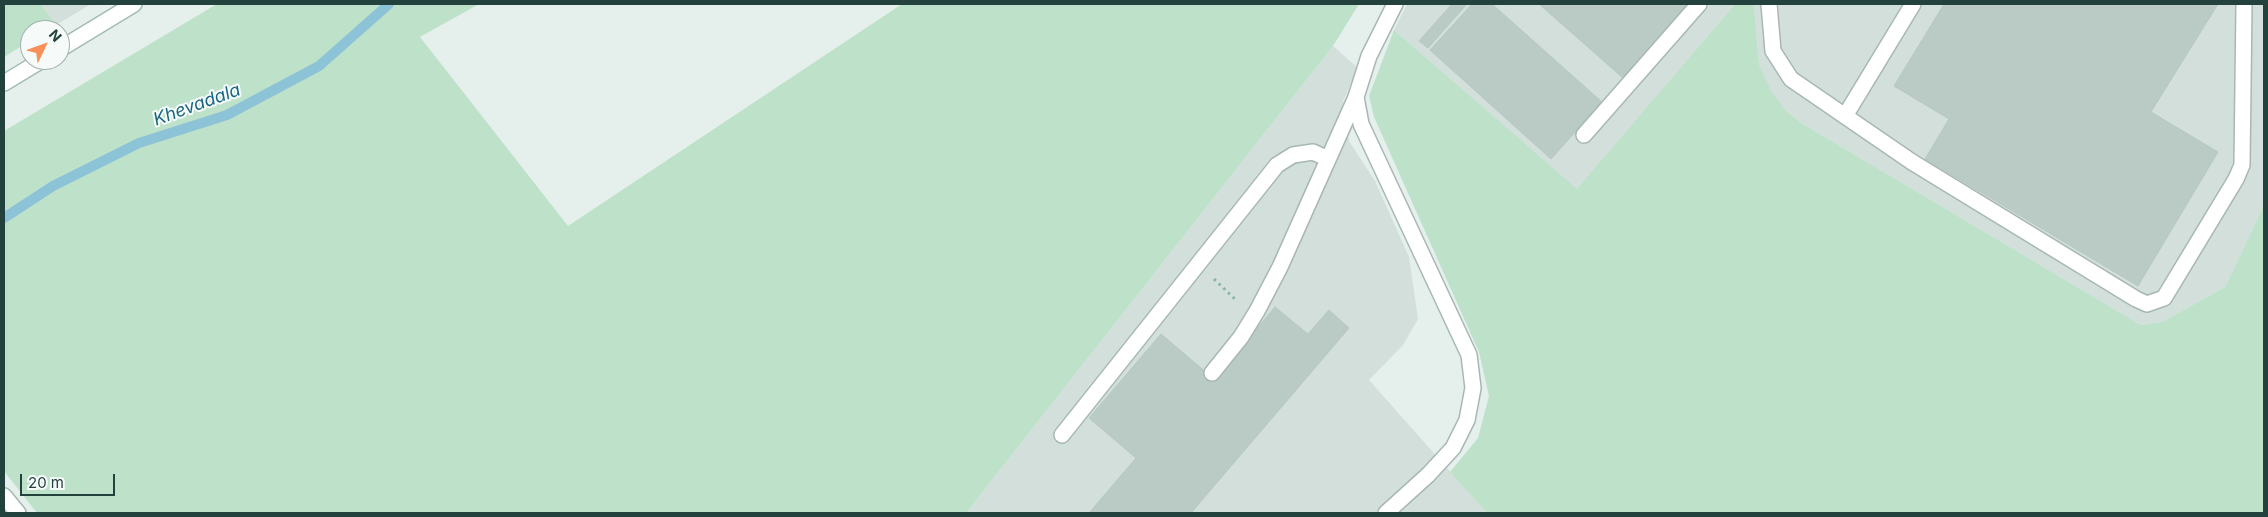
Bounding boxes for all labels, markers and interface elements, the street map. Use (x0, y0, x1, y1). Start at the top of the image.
north arrow (20, 20, 70, 70)
text: N (46, 26, 66, 45)
water label: Khevadala (151, 79, 243, 131)
scale bar (22, 464, 118, 496)
text: 20 m (28, 473, 64, 492)

